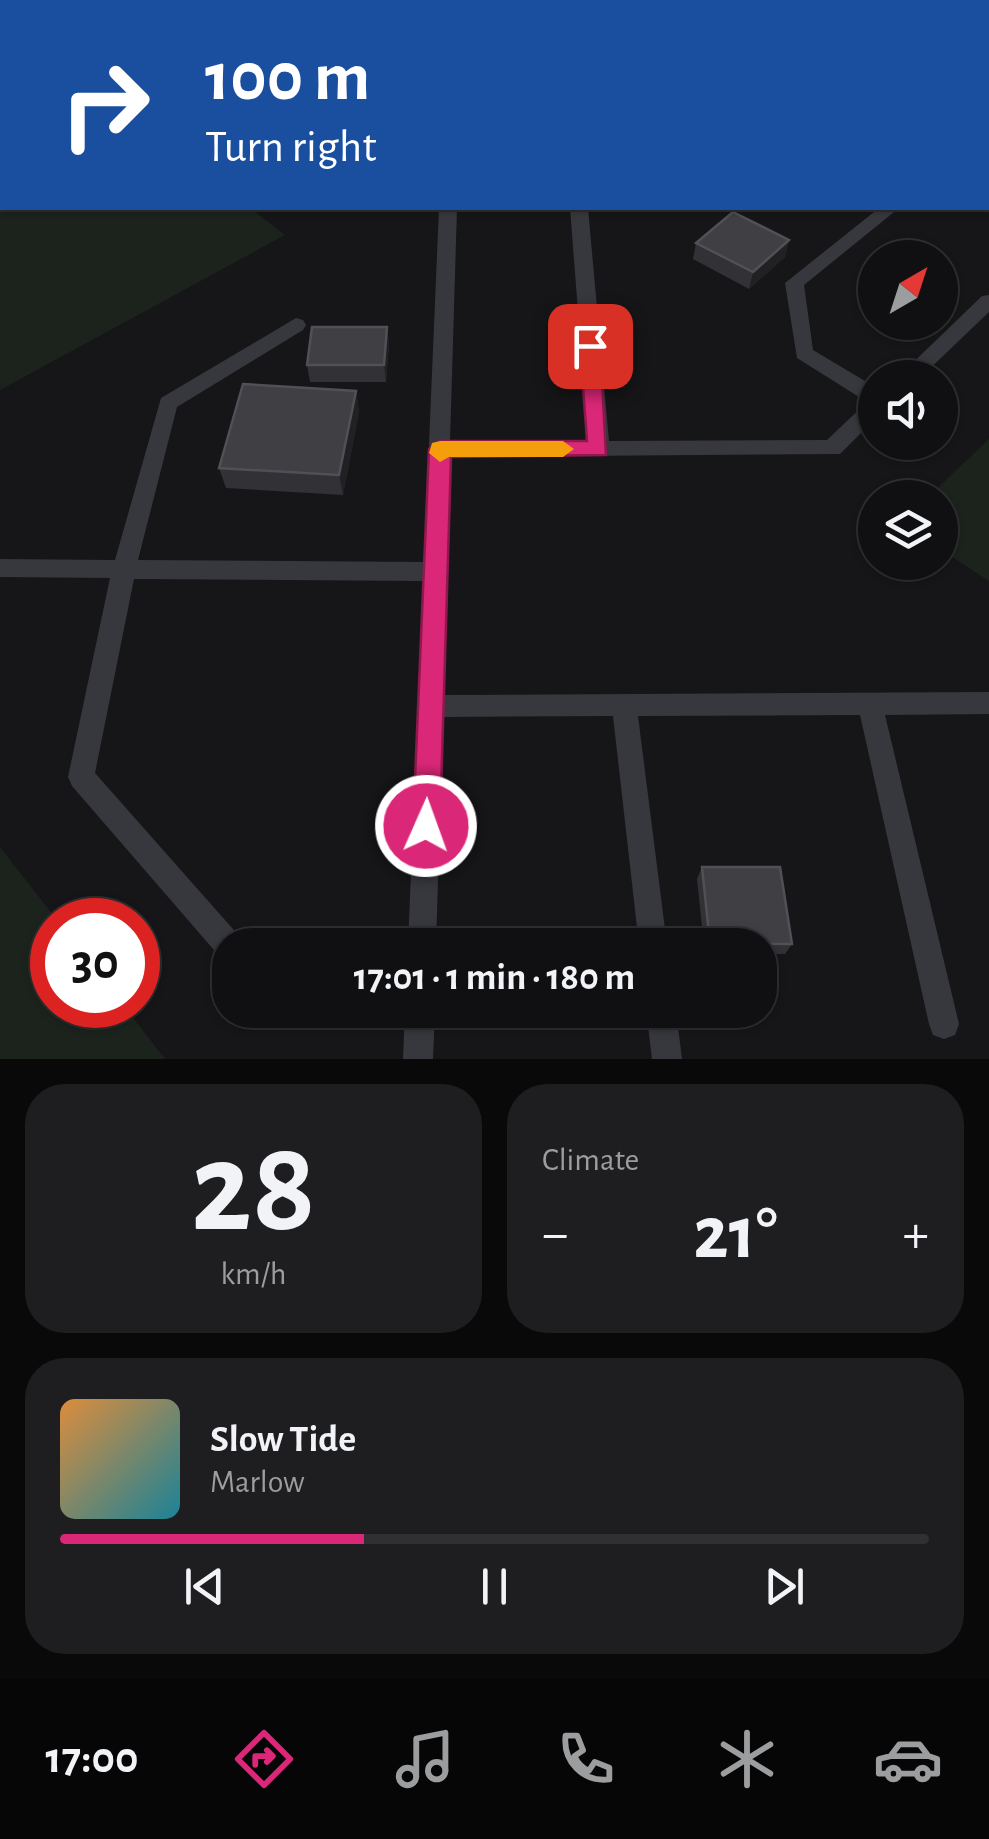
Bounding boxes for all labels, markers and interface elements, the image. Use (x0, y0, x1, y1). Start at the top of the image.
icon: right (40, 40, 170, 170)
text: 100 m (205, 43, 370, 113)
text: Turn right (205, 125, 377, 170)
north arrow (858, 240, 958, 340)
map controls (858, 240, 958, 580)
pin (548, 304, 633, 389)
icon: arrive (563, 319, 618, 374)
button: sound (858, 360, 958, 460)
button: layers (858, 480, 958, 580)
position arrow (374, 774, 478, 878)
speed limit sign: 30 (30, 898, 160, 1028)
text: 17:01 · 1 min · 180 m (354, 959, 635, 997)
text: 28 (191, 1125, 316, 1255)
text: Climate (542, 1144, 639, 1176)
text: 21° (693, 1197, 778, 1272)
text: − (542, 1207, 568, 1262)
text: + (903, 1207, 929, 1262)
text: km/h (220, 1258, 287, 1290)
text: Slow Tide (210, 1421, 356, 1459)
text: Marlow (210, 1466, 305, 1498)
icon: previous (177, 1559, 232, 1614)
icon: pause (467, 1559, 522, 1614)
icon: next (757, 1559, 812, 1614)
icon: directions (229, 1724, 299, 1794)
icon: music (390, 1724, 460, 1794)
icon: phone (551, 1724, 621, 1794)
icon: climate (712, 1724, 782, 1794)
icon: car (873, 1724, 943, 1794)
text: 17:00 (46, 1736, 138, 1781)

